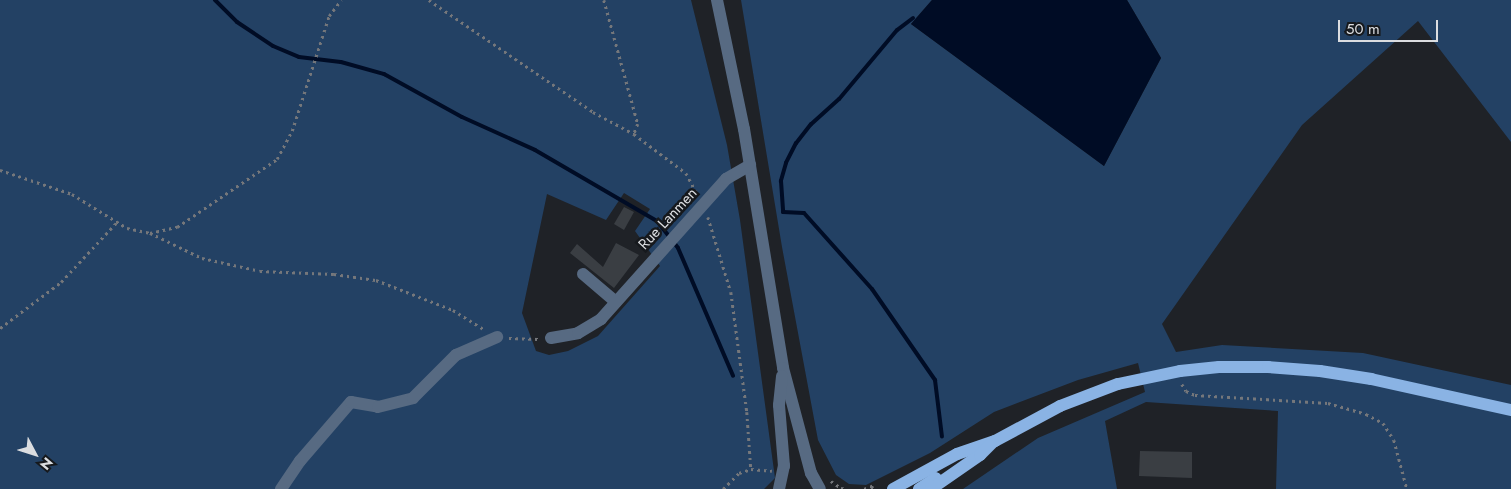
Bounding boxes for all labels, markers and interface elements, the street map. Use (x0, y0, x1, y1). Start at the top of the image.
scale bar (1341, 10, 1441, 42)
text: 50 m (1346, 18, 1380, 40)
street label: Rue Lanmen (635, 184, 701, 254)
north arrow (10, 429, 60, 479)
text: N (35, 453, 58, 474)

